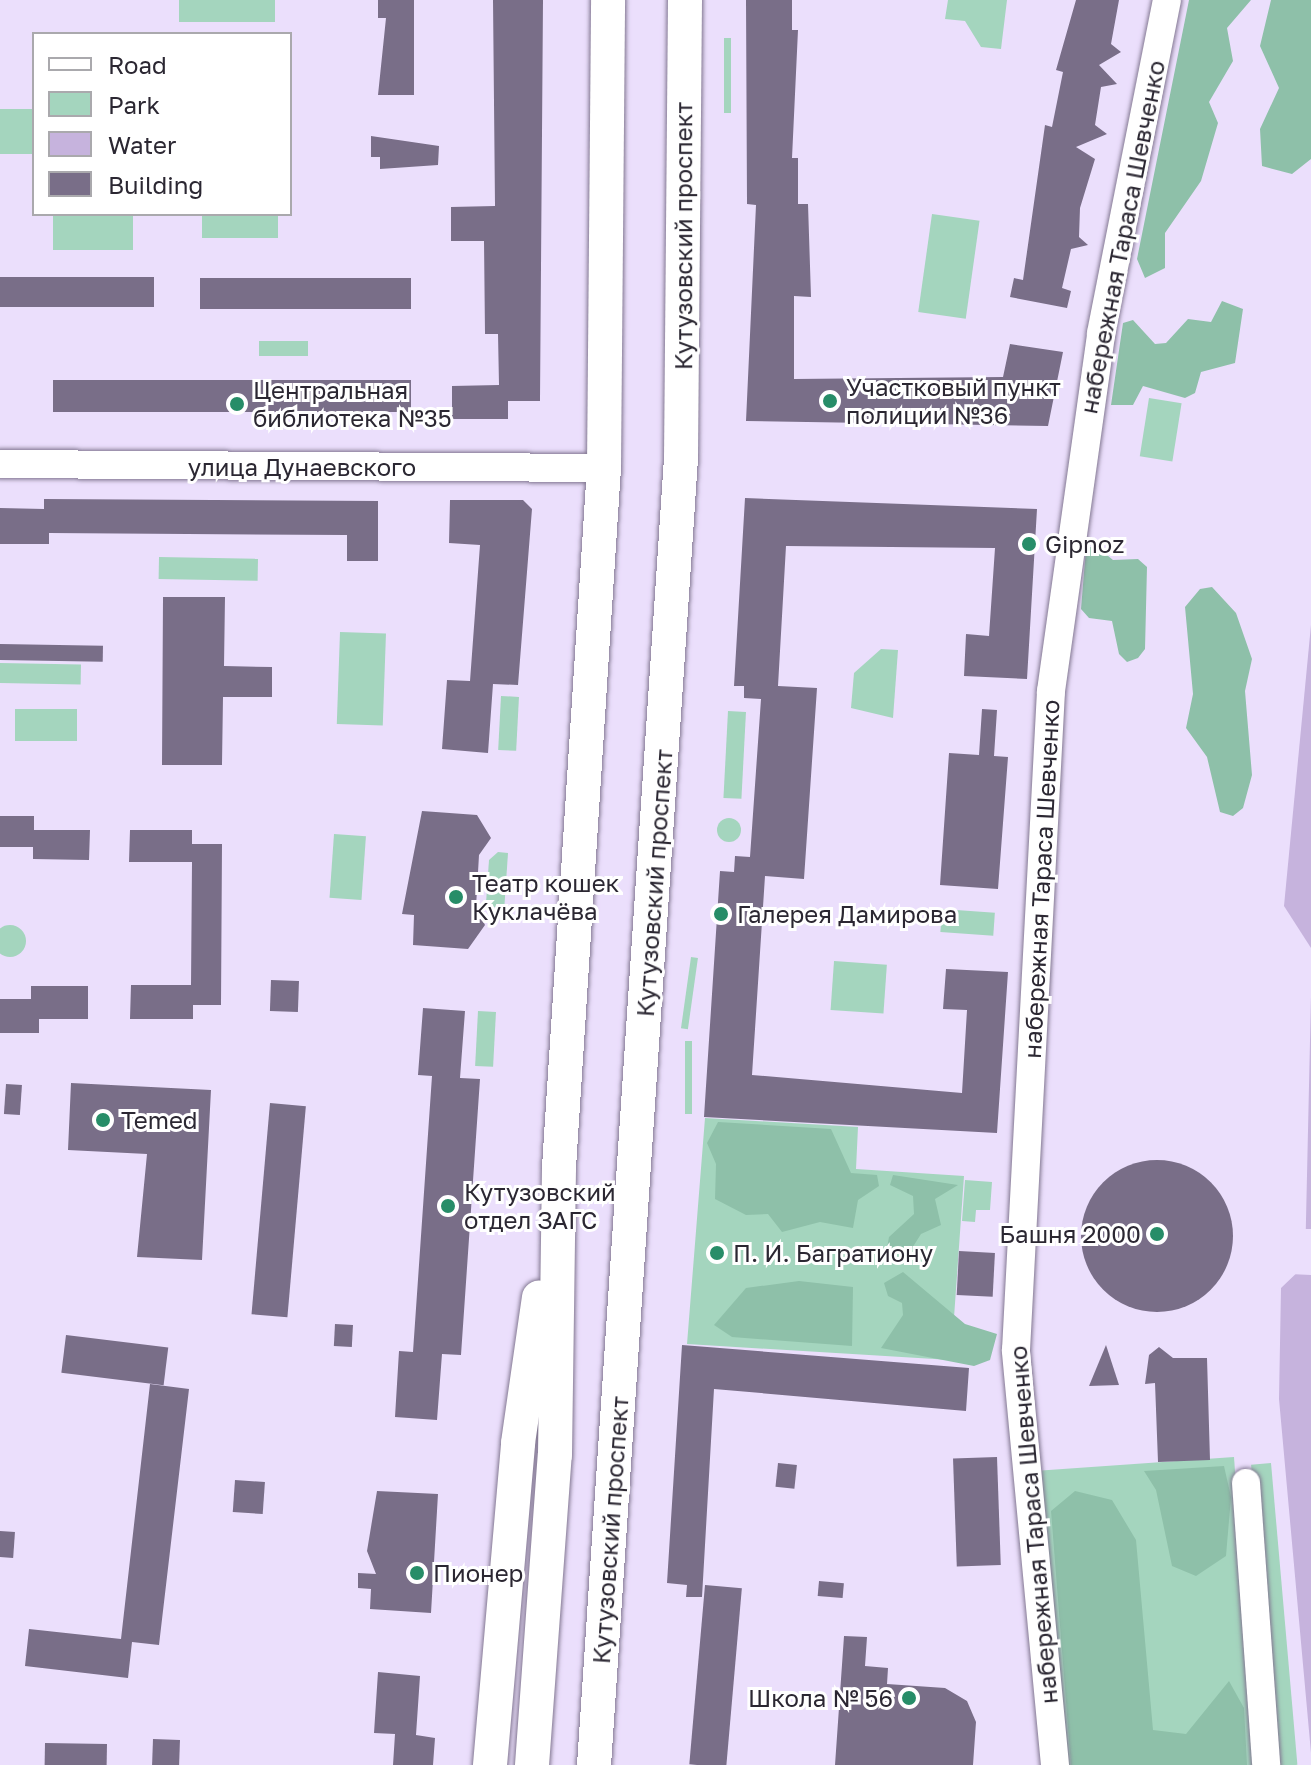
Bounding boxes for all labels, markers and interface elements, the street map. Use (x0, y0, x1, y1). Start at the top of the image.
legend (32, 32, 292, 216)
text: Road (108, 50, 167, 79)
street label: набережная Тараса Шевченко (1074, 58, 1170, 416)
text: Park (108, 90, 160, 119)
street label: Кутузовский проспект (669, 102, 697, 370)
text: Water (108, 130, 176, 159)
text: Building (108, 170, 203, 199)
place label: Участковый пункт полиции №36 (846, 373, 1061, 429)
place label: Центральная библиотека №35 (253, 376, 452, 432)
marker: Участковый пункт полиции №36 (821, 392, 839, 410)
marker: Центральная библиотека №35 (228, 395, 246, 413)
street label: улица Дунаевского (188, 453, 416, 481)
place label: Gipnoz (1045, 530, 1125, 558)
marker: Gipnoz (1020, 535, 1038, 553)
street label: набережная Тараса Шевченко (1017, 699, 1065, 1059)
street label: Кутузовский проспект (630, 748, 678, 1018)
place label: Театр кошек Куклачёва (472, 869, 619, 925)
marker: Театр кошек Куклачёва (447, 888, 465, 906)
place label: Галерея Дамирова (737, 900, 957, 928)
marker: Галерея Дамирова (712, 905, 730, 923)
place label: Temed (121, 1106, 198, 1134)
marker: Temed (92, 1109, 114, 1131)
place label: Кутузовский отдел ЗАГС (464, 1178, 616, 1234)
marker: Кутузовский отдел ЗАГС (439, 1197, 457, 1215)
place label: Башня 2000 (999, 1220, 1141, 1248)
marker: Башня 2000 (1148, 1225, 1166, 1243)
place label: П. И. Багратиону (733, 1239, 933, 1267)
marker: П. И. Багратиону (708, 1244, 726, 1262)
street label: набережная Тараса Шевченко (1003, 1345, 1063, 1705)
street label: Кутузовский проспект (586, 1395, 634, 1665)
place label: Пионер (433, 1559, 523, 1587)
marker: Пионер (408, 1564, 426, 1582)
place label: Школа № 56 (748, 1684, 893, 1712)
marker: Школа № 56 (900, 1689, 918, 1707)

